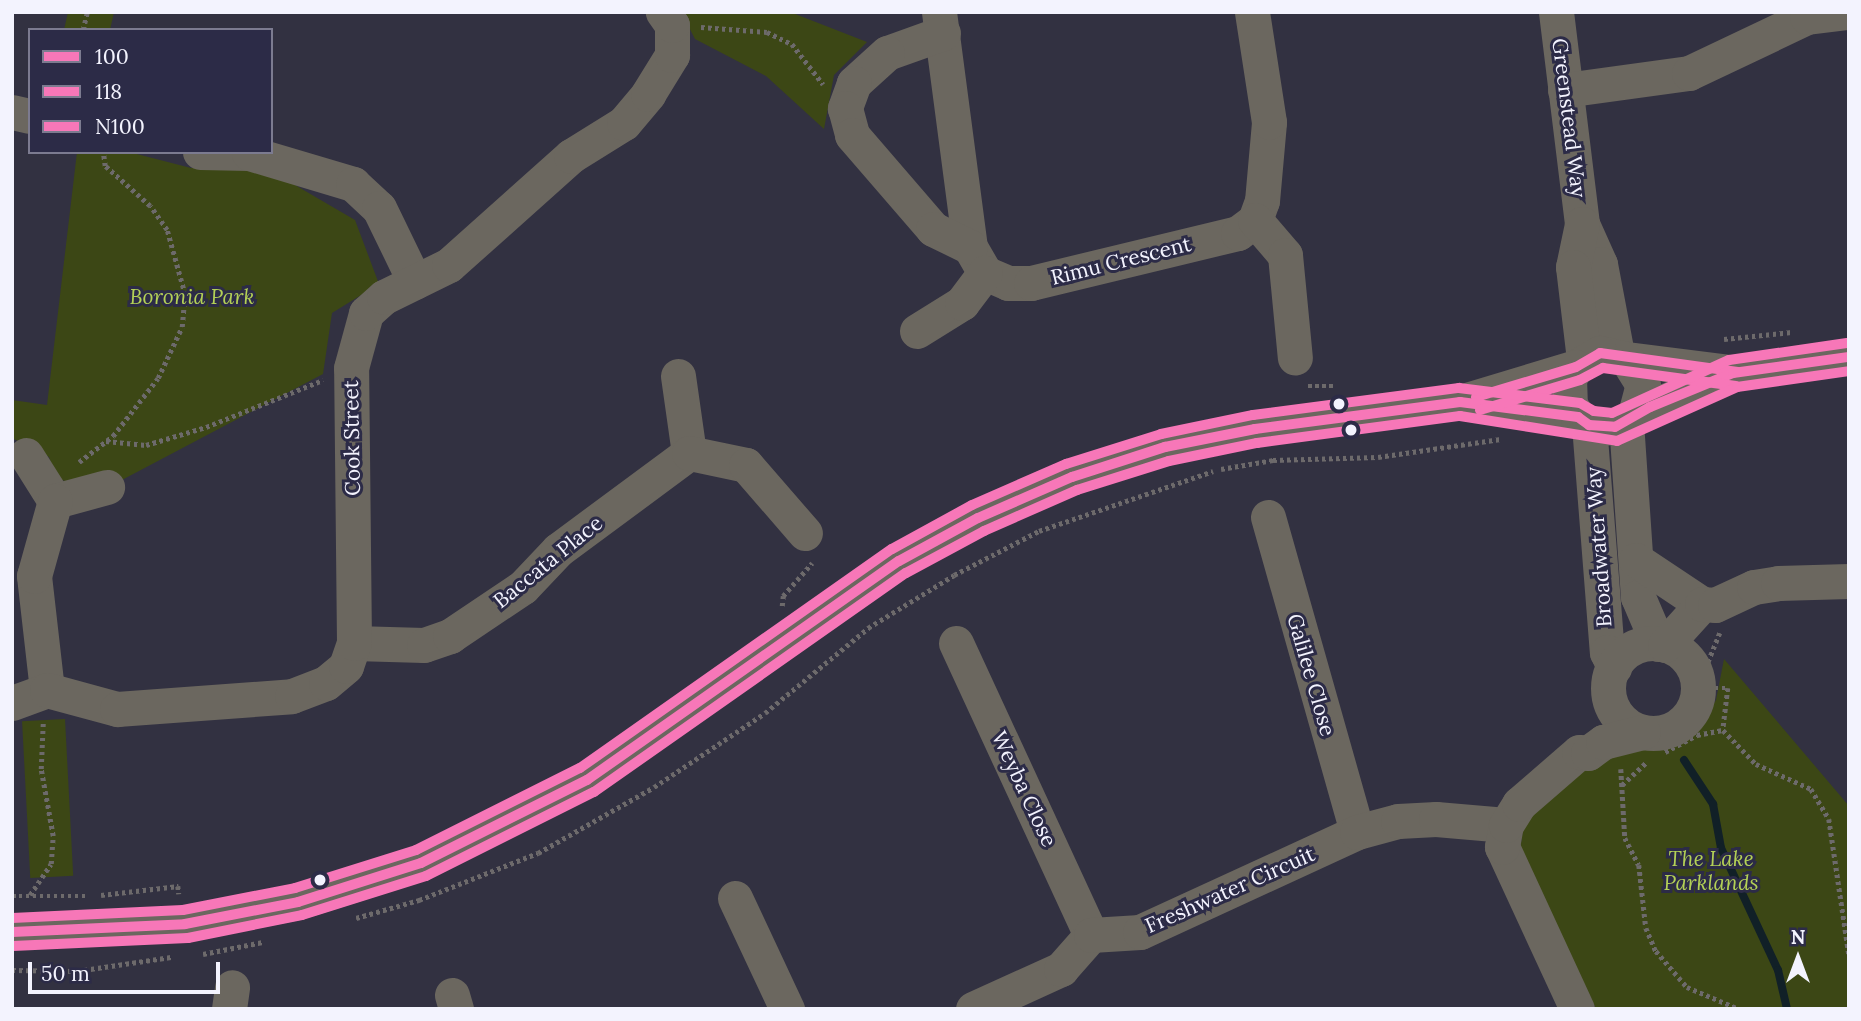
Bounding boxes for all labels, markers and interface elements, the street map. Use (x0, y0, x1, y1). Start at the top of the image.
legend (28, 28, 273, 154)
street label: Greenstead Way (1547, 37, 1591, 199)
text: 100 (95, 43, 129, 70)
text: 118 (95, 78, 122, 105)
text: N100 (95, 113, 145, 140)
street label: Rimu Crescent (1048, 231, 1194, 291)
park label: Boronia Park (129, 284, 255, 310)
street label: Cook Street (338, 380, 366, 496)
unlabelled marker (1332, 397, 1346, 411)
unlabelled marker (1344, 423, 1358, 437)
street label: Broadwater Way (1581, 466, 1617, 628)
street label: Baccata Place (488, 510, 608, 614)
street label: Galilee Close (1282, 611, 1340, 739)
street label: Weyba Close (986, 727, 1062, 851)
street label: Freshwater Circuit (1141, 841, 1319, 939)
park label: The Lake Parklands (1663, 846, 1759, 896)
unlabelled marker (313, 873, 327, 887)
north arrow (1763, 923, 1833, 993)
text: N (1791, 925, 1805, 949)
scale bar (32, 948, 224, 992)
text: 50 m (41, 960, 90, 987)

